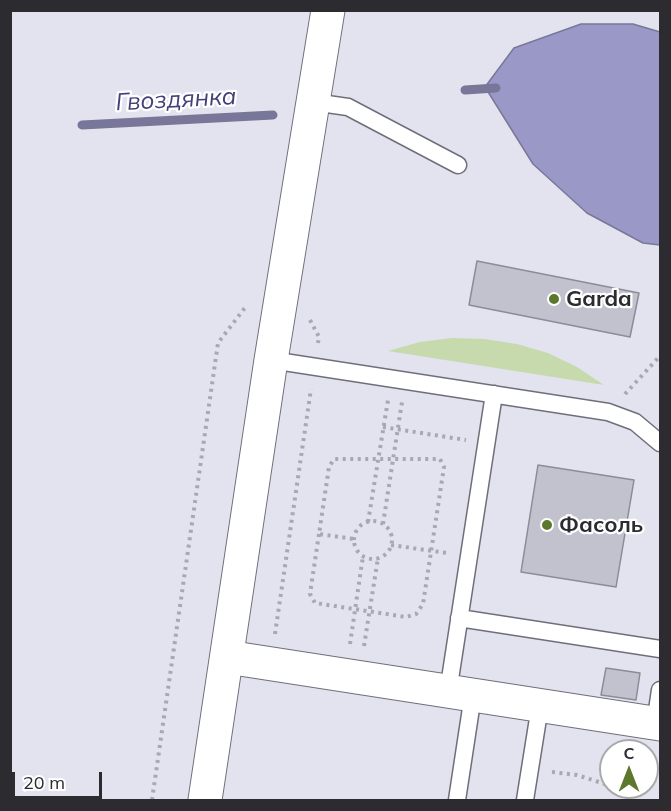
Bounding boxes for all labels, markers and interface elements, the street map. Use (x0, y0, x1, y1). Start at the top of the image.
water label: Гвоздянка (115, 82, 237, 118)
place label: Garda (566, 286, 632, 312)
marker: Garda (547, 292, 561, 306)
place label: Фасоль (559, 512, 643, 538)
marker: Фасоль (540, 518, 554, 532)
north arrow (599, 739, 659, 799)
text: С (624, 743, 634, 763)
scale bar (15, 760, 105, 798)
text: 20 m (23, 771, 65, 794)

